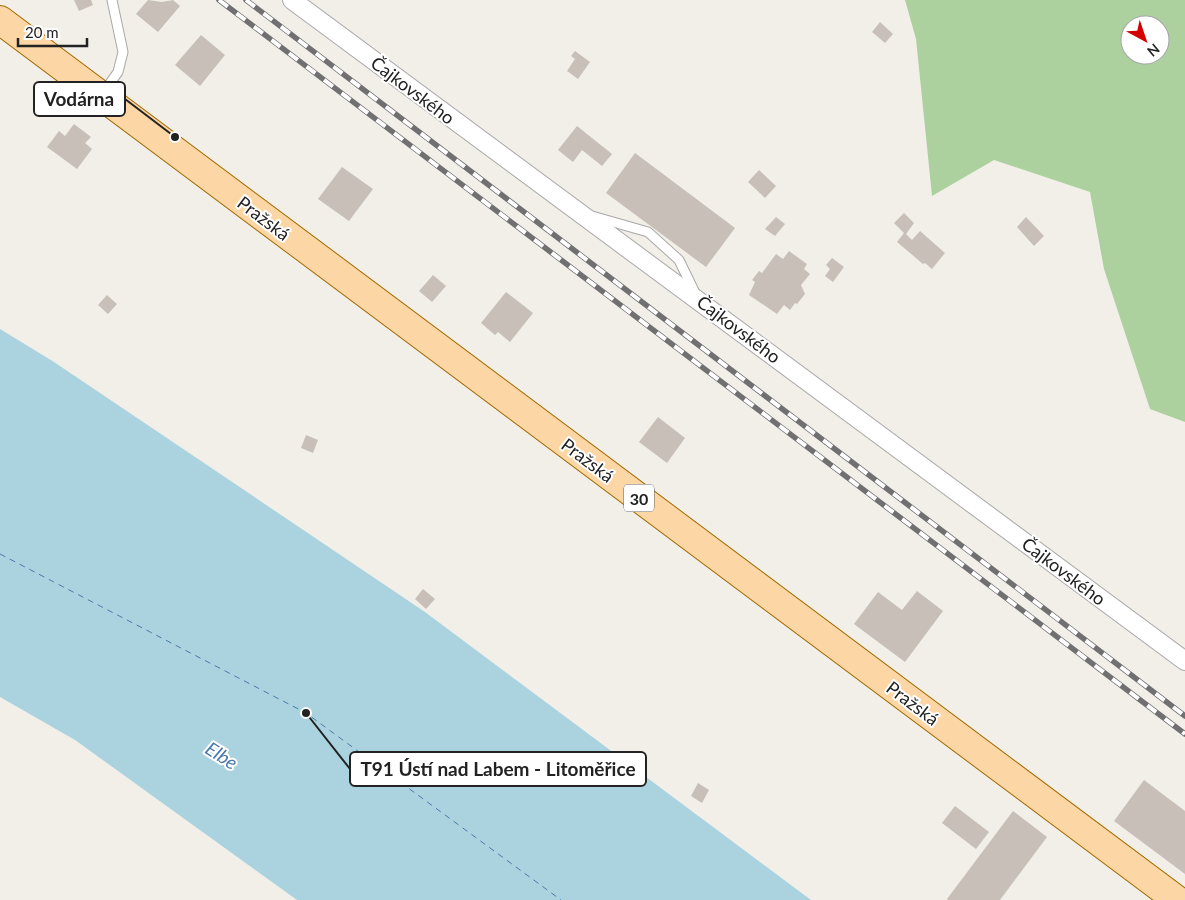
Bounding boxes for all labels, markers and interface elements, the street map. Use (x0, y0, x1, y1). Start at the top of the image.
scale bar (18, 15, 86, 47)
north arrow (1120, 15, 1170, 65)
text: 20 m (25, 23, 59, 41)
text: N (1144, 40, 1163, 60)
street label: Čajkovského (367, 51, 459, 129)
callout: Vodárna (34, 82, 125, 116)
text: Vodárna (43, 87, 114, 110)
street label: Pražská (233, 191, 295, 245)
street label: Čajkovského (693, 290, 785, 368)
street label: Pražská (557, 433, 619, 487)
road number: 30 (624, 484, 654, 512)
street label: Čajkovského (1018, 532, 1110, 610)
street label: Pražská (882, 676, 944, 730)
water label: Elbe (202, 736, 242, 774)
callout: T91 Ústí nad Labem - Litoměřice (350, 752, 646, 786)
text: T91 Ústí nad Labem - Litoměřice (360, 757, 636, 780)

